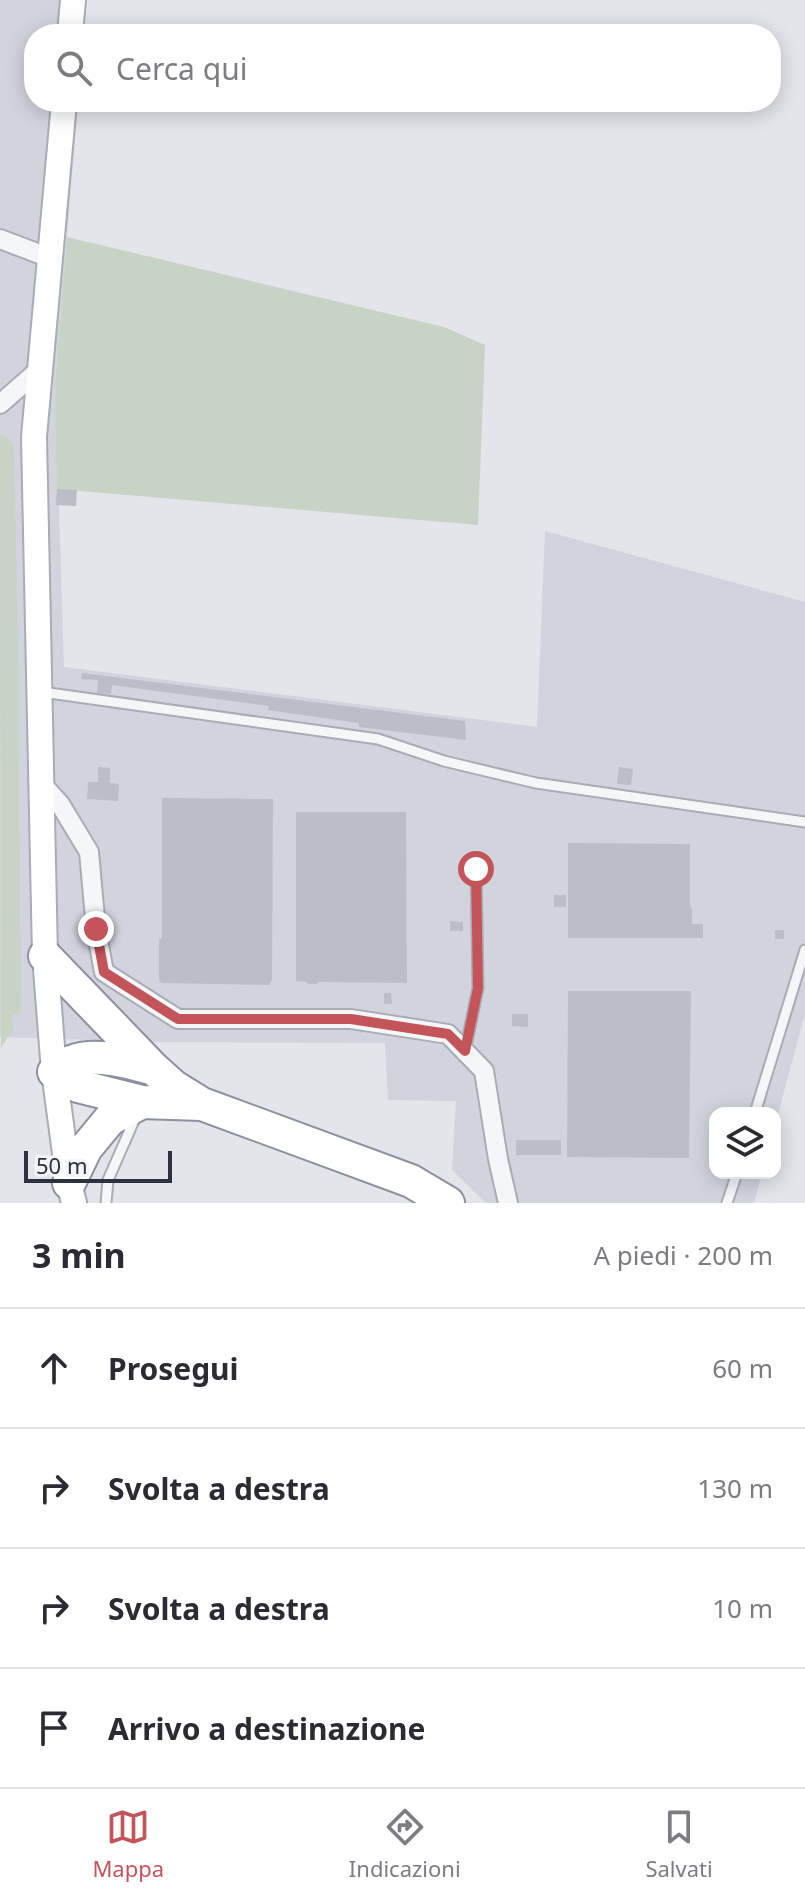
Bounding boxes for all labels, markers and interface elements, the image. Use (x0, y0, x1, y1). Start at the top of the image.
search box (24, 24, 781, 112)
icon: search (52, 46, 96, 90)
text: Cerca qui (116, 48, 247, 89)
route start (458, 851, 494, 887)
route end (78, 911, 114, 947)
map controls (709, 1107, 781, 1179)
button: layers (709, 1107, 781, 1179)
scale bar (24, 1147, 172, 1183)
text: 50 m (36, 1150, 87, 1180)
text: 3 min (32, 1232, 126, 1278)
text: A piedi · 200 m (593, 1237, 773, 1273)
icon: ahead (32, 1346, 76, 1390)
text: Prosegui (108, 1348, 239, 1389)
text: 60 m (712, 1350, 773, 1386)
icon: right (32, 1466, 76, 1510)
text: Svolta a destra (108, 1468, 330, 1509)
text: 130 m (697, 1470, 773, 1506)
icon: right (32, 1586, 76, 1630)
text: Svolta a destra (108, 1588, 330, 1629)
text: 10 m (712, 1590, 773, 1626)
icon: arrive (32, 1706, 76, 1750)
text: Arrivo a destinazione (108, 1708, 425, 1749)
tab: Mappa (92, 1805, 164, 1883)
tab: Indicazioni (349, 1805, 461, 1883)
tab: Salvati (645, 1805, 713, 1883)

